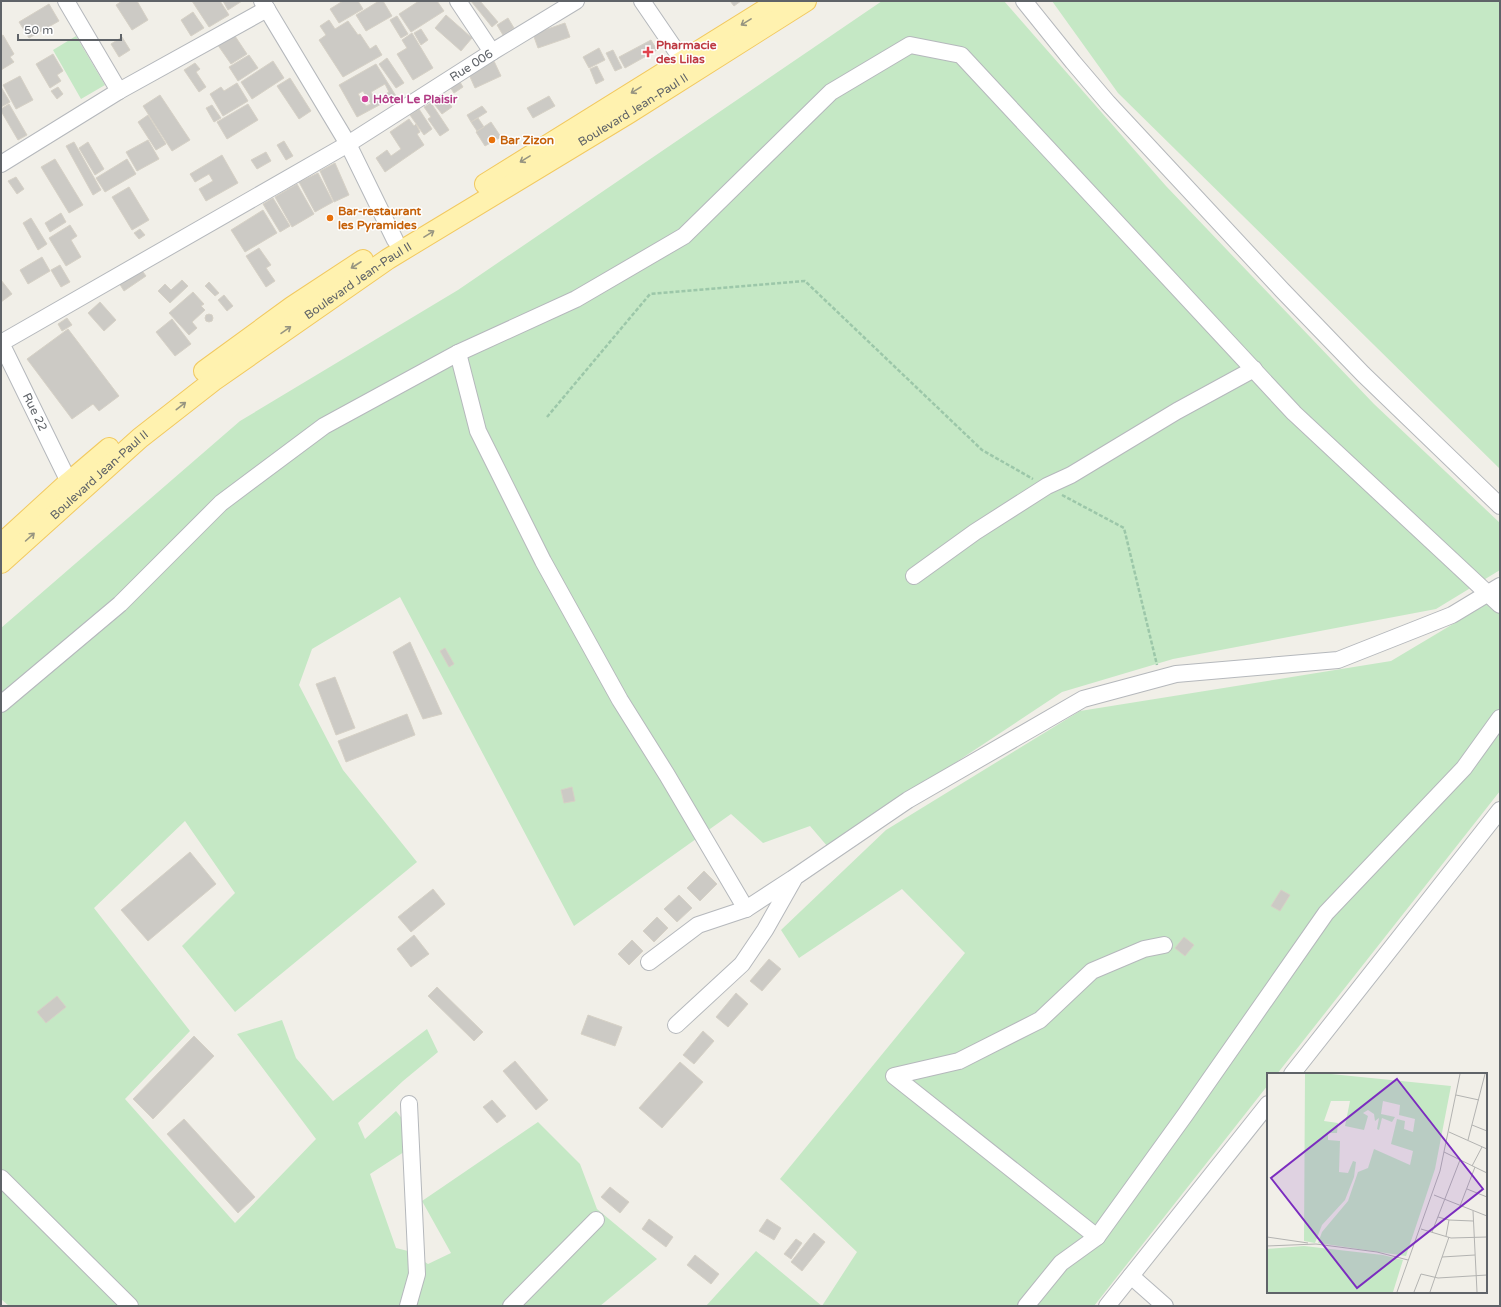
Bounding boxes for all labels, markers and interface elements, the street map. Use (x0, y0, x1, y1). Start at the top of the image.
scale bar (18, 16, 121, 42)
one-way arrow (740, 18, 752, 26)
text: 50 m (24, 23, 53, 37)
place label: Pharmacie des Lilas (656, 38, 717, 66)
street label: Rue 006 (447, 46, 495, 84)
marker: Pharmacie des Lilas (643, 47, 653, 57)
street label: Boulevard Jean-Paul II (576, 70, 691, 149)
one-way arrow (630, 87, 642, 95)
place label: Hôtel Le Plaisir (373, 92, 458, 106)
marker: Hôtel Le Plaisir (360, 94, 370, 104)
place label: Bar Zizon (500, 133, 554, 147)
marker: Bar Zizon (487, 135, 497, 145)
one-way arrow (520, 155, 531, 163)
place label: Bar-restaurant les Pyramides (338, 204, 422, 233)
marker: Bar-restaurant les Pyramides (325, 213, 335, 223)
one-way arrow (423, 230, 434, 238)
street label: Boulevard Jean-Paul II (302, 239, 414, 322)
one-way arrow (351, 261, 362, 269)
one-way arrow (281, 326, 292, 334)
street label: Rue 22 (20, 391, 50, 433)
one-way arrow (175, 402, 186, 410)
street label: Boulevard Jean-Paul II (47, 427, 151, 522)
one-way arrow (25, 532, 35, 542)
inset map (1267, 1073, 1487, 1293)

